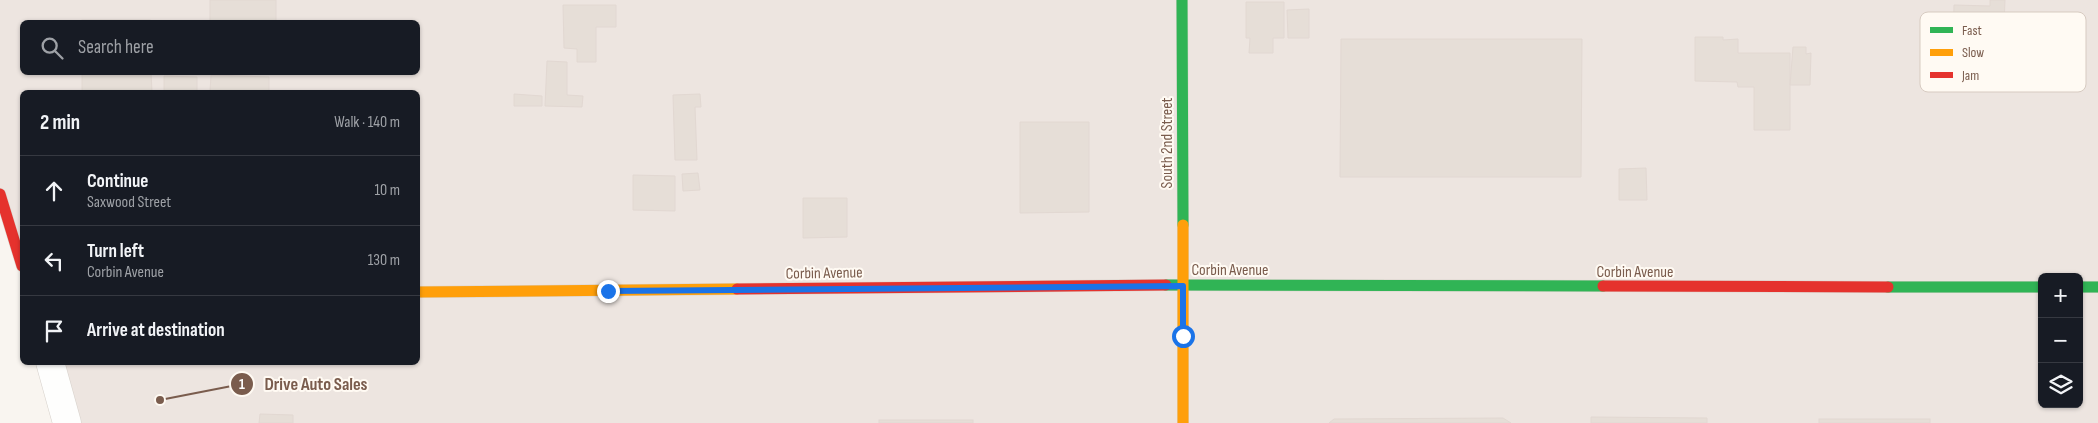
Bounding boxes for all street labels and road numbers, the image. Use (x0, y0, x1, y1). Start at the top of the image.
street label: South 2nd Street (1158, 97, 1177, 188)
street label: Corbin Avenue (1192, 261, 1268, 280)
street label: Corbin Avenue (785, 263, 863, 284)
street label: Corbin Avenue (1597, 263, 1673, 282)

